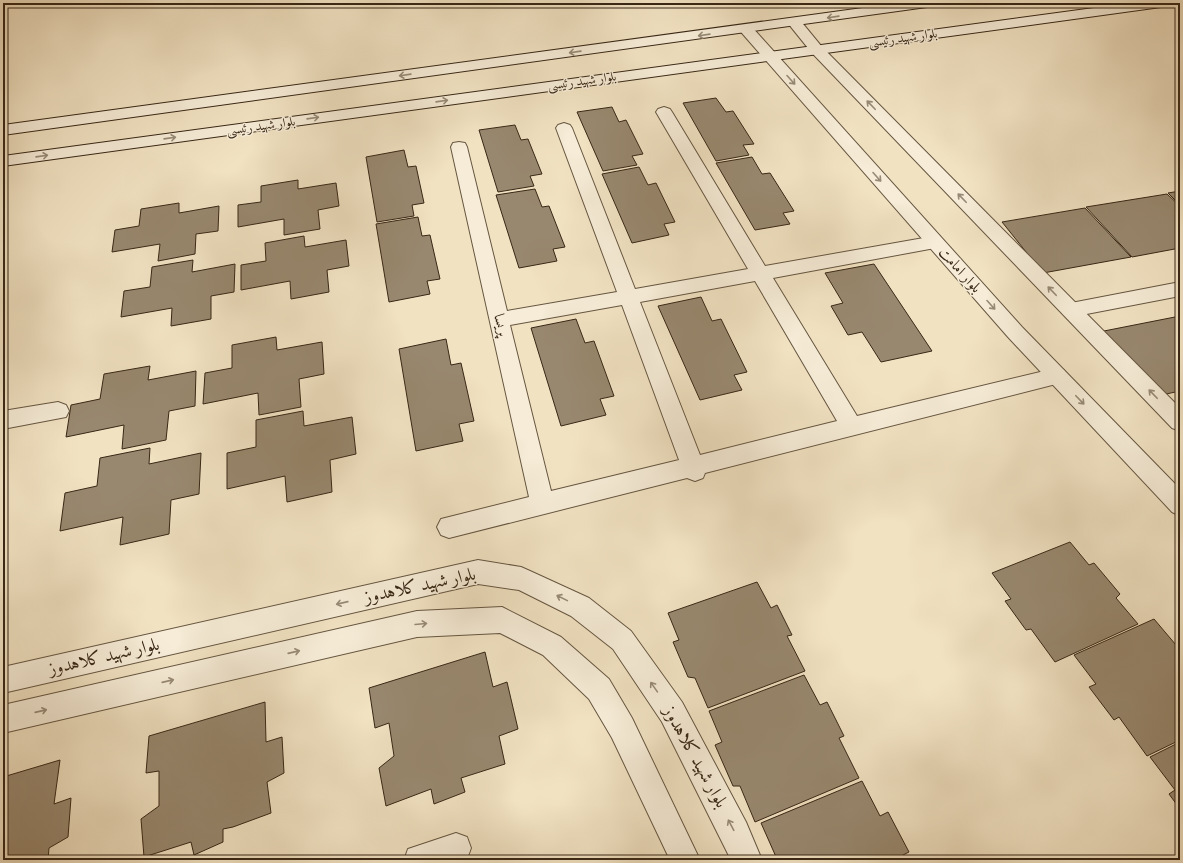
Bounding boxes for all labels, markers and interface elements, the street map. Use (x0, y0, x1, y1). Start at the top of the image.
one-way arrow (827, 13, 840, 21)
street label: بلوار شهید رئیسی (868, 25, 939, 52)
one-way arrow (698, 31, 711, 39)
one-way arrow (569, 49, 582, 56)
street label: بلوار شهید رئیسی (547, 68, 618, 95)
one-way arrow (399, 72, 412, 79)
one-way arrow (786, 74, 795, 85)
one-way arrow (435, 97, 448, 105)
one-way arrow (866, 100, 876, 110)
street label: بلوار شهید رئیسی (226, 113, 297, 140)
one-way arrow (306, 115, 319, 122)
one-way arrow (163, 134, 176, 142)
one-way arrow (35, 152, 48, 160)
one-way arrow (872, 172, 882, 182)
one-way arrow (957, 193, 966, 203)
street label: بلوار امامت (934, 243, 986, 297)
one-way arrow (1047, 286, 1057, 296)
one-way arrow (987, 300, 996, 310)
street label: پریسا (489, 312, 513, 339)
one-way arrow (1148, 389, 1158, 399)
one-way arrow (1075, 395, 1085, 405)
street label: بلوار شهید کلاهدوز (360, 563, 478, 609)
one-way arrow (556, 594, 568, 601)
one-way arrow (336, 599, 349, 607)
one-way arrow (414, 620, 427, 627)
street label: بلوار شهید کلاهدوز (44, 634, 162, 681)
one-way arrow (287, 648, 300, 655)
one-way arrow (161, 677, 174, 685)
one-way arrow (650, 681, 658, 692)
street label: بلوار شهید کلاهدوز (657, 700, 732, 812)
one-way arrow (34, 706, 47, 714)
one-way arrow (727, 819, 734, 831)

